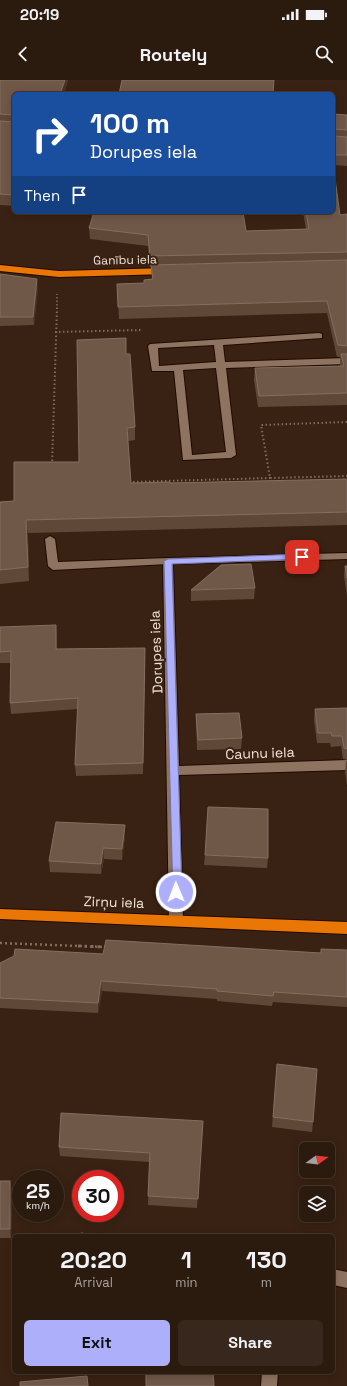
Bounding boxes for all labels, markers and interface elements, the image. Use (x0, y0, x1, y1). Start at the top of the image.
text: 20:19 (20, 5, 59, 24)
icon: back (12, 43, 34, 65)
text: Routely (140, 43, 207, 66)
icon: search (313, 43, 335, 65)
text: 100 m (90, 105, 170, 141)
icon: right (24, 108, 76, 160)
text: Dorupes iela (90, 140, 197, 163)
icon: arrive (68, 184, 90, 206)
text: Then (24, 186, 60, 205)
street label: Ganību iela (93, 251, 157, 269)
pin (285, 540, 319, 574)
icon: arrive (291, 546, 313, 568)
street label: Dorupes iela (146, 610, 166, 694)
street label: Caunu iela (225, 743, 295, 763)
position arrow (155, 871, 197, 913)
street label: Zirņu iela (83, 892, 145, 912)
north arrow (299, 1142, 335, 1178)
map controls (299, 1142, 335, 1222)
speed limit sign: 30 (72, 1170, 124, 1222)
text: 25 (26, 1178, 50, 1204)
button: layers (299, 1186, 335, 1222)
text: km/h (26, 1199, 50, 1212)
text: 20:20 (60, 1244, 127, 1275)
text: 1 (181, 1244, 192, 1275)
text: 130 (246, 1244, 287, 1275)
text: Arrival (74, 1274, 113, 1291)
text: min (175, 1274, 198, 1291)
text: m (261, 1274, 272, 1291)
button: Exit (24, 1320, 170, 1366)
button: Share (178, 1320, 323, 1366)

